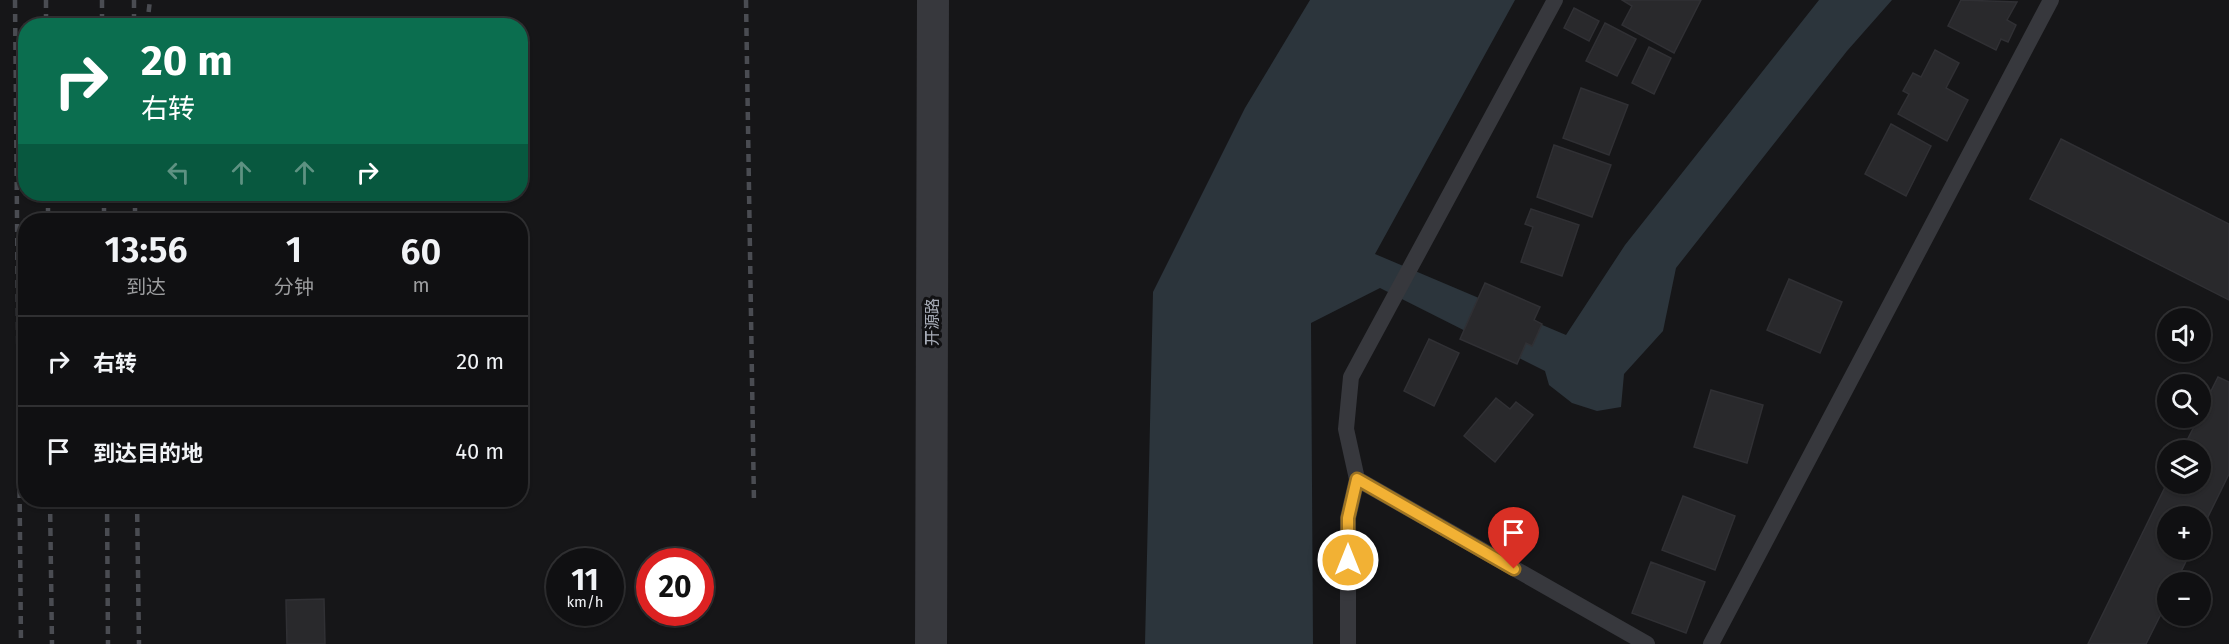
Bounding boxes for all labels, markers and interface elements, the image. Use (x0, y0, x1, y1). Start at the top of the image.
text: 20 m (141, 36, 233, 86)
icon: right (42, 42, 120, 120)
text: 右转 (141, 93, 195, 125)
icon: left (162, 156, 195, 189)
icon: ahead (225, 156, 258, 189)
icon: ahead (288, 156, 321, 189)
icon: right (351, 156, 384, 189)
text: 13:56 (105, 228, 187, 272)
text: 1 (286, 228, 302, 272)
text: 60 (401, 230, 441, 274)
text: m (412, 273, 430, 297)
text: 到达 (126, 275, 166, 299)
text: 分钟 (274, 275, 314, 299)
street label: 开源路 (923, 298, 942, 346)
map controls (2157, 308, 2211, 626)
button: sound (2157, 308, 2211, 362)
icon: right (42, 345, 75, 378)
text: 20 m (456, 348, 504, 375)
text: 右转 (93, 350, 137, 377)
button: search (2157, 374, 2211, 428)
icon: arrive (42, 435, 75, 468)
text: 40 m (455, 438, 504, 465)
text: 到达目的地 (93, 440, 203, 467)
button: layers (2157, 440, 2211, 494)
button: + (2157, 506, 2211, 560)
pin (1488, 507, 1539, 569)
icon: arrive (1497, 516, 1530, 549)
position arrow (1316, 528, 1380, 592)
speed limit sign: 20 (636, 548, 714, 626)
text: 11 (571, 562, 599, 598)
button: − (2157, 572, 2211, 626)
text: km/h (566, 593, 604, 611)

